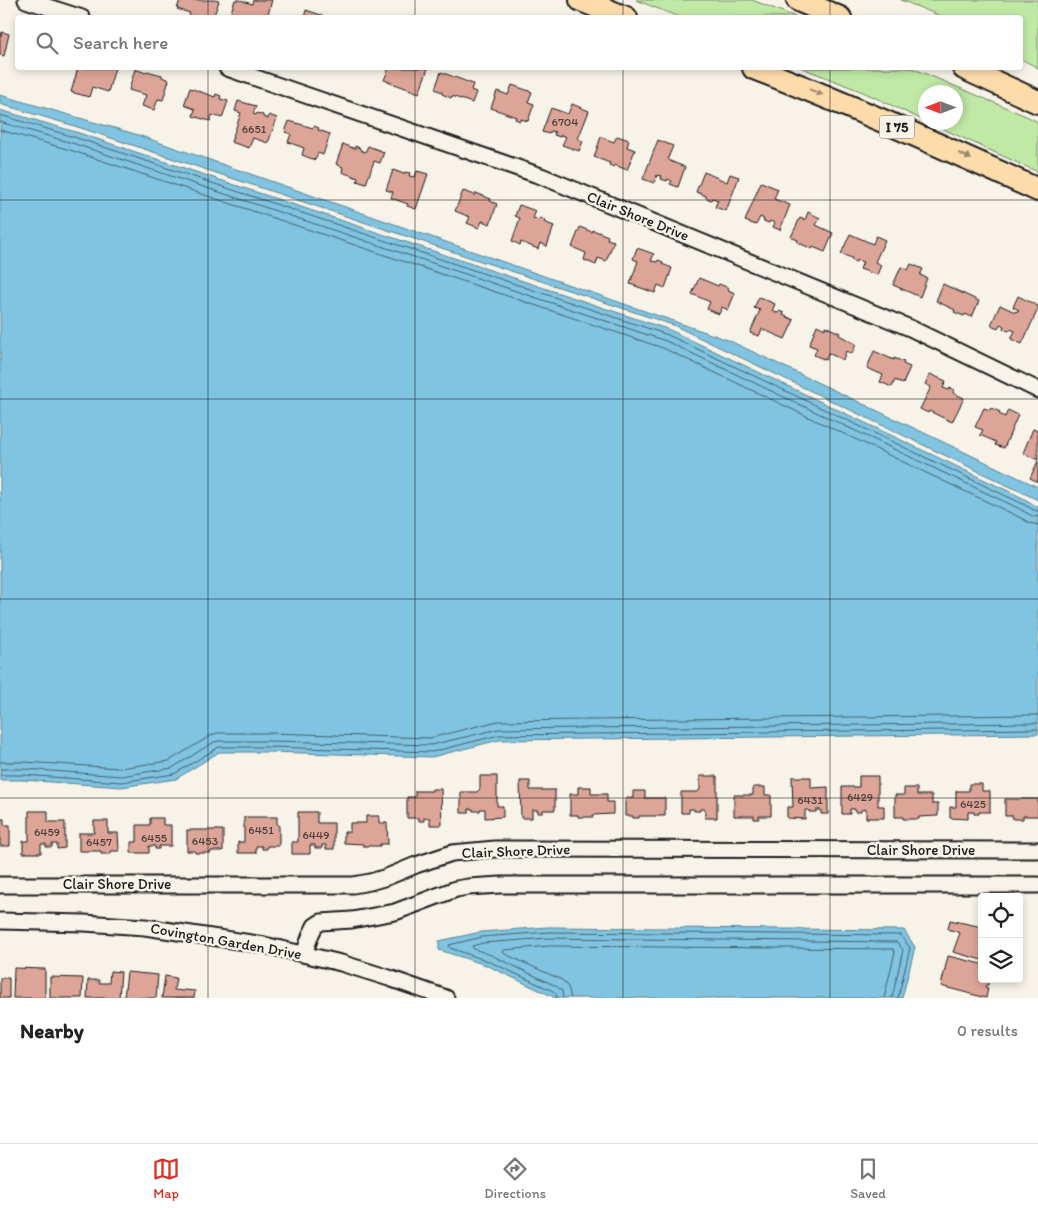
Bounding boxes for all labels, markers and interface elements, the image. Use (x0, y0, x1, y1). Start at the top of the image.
search box (15, 15, 1023, 70)
icon: search (33, 29, 61, 57)
text: Search here (73, 31, 168, 54)
north arrow (918, 85, 963, 130)
one-way arrow (809, 88, 823, 96)
house number: 6704 (552, 115, 578, 129)
road number: I 75 (880, 115, 914, 138)
house number: 6651 (242, 122, 267, 136)
one-way arrow (958, 153, 972, 161)
street label: Clair Shore Drive (584, 187, 692, 245)
house number: 6429 (847, 790, 873, 804)
house number: 6431 (797, 793, 823, 807)
house number: 6425 (960, 797, 986, 811)
house number: 6451 (248, 823, 274, 837)
house number: 6459 (34, 825, 60, 839)
house number: 6449 (302, 828, 330, 842)
house number: 6455 (141, 831, 167, 845)
house number: 6453 (192, 834, 219, 848)
house number: 6457 (86, 835, 112, 849)
street label: Clair Shore Drive (461, 840, 571, 862)
street label: Clair Shore Drive (867, 841, 975, 859)
street label: Clair Shore Drive (63, 875, 171, 893)
map controls (978, 893, 1023, 983)
button: locate (978, 893, 1023, 938)
street label: Covington Garden Drive (149, 919, 303, 963)
button: layers (978, 938, 1023, 983)
text: Nearby (20, 1018, 84, 1043)
text: 0 results (957, 1021, 1018, 1040)
tab: Map (152, 1155, 180, 1202)
tab: Directions (484, 1155, 546, 1202)
tab: Saved (850, 1155, 886, 1202)

